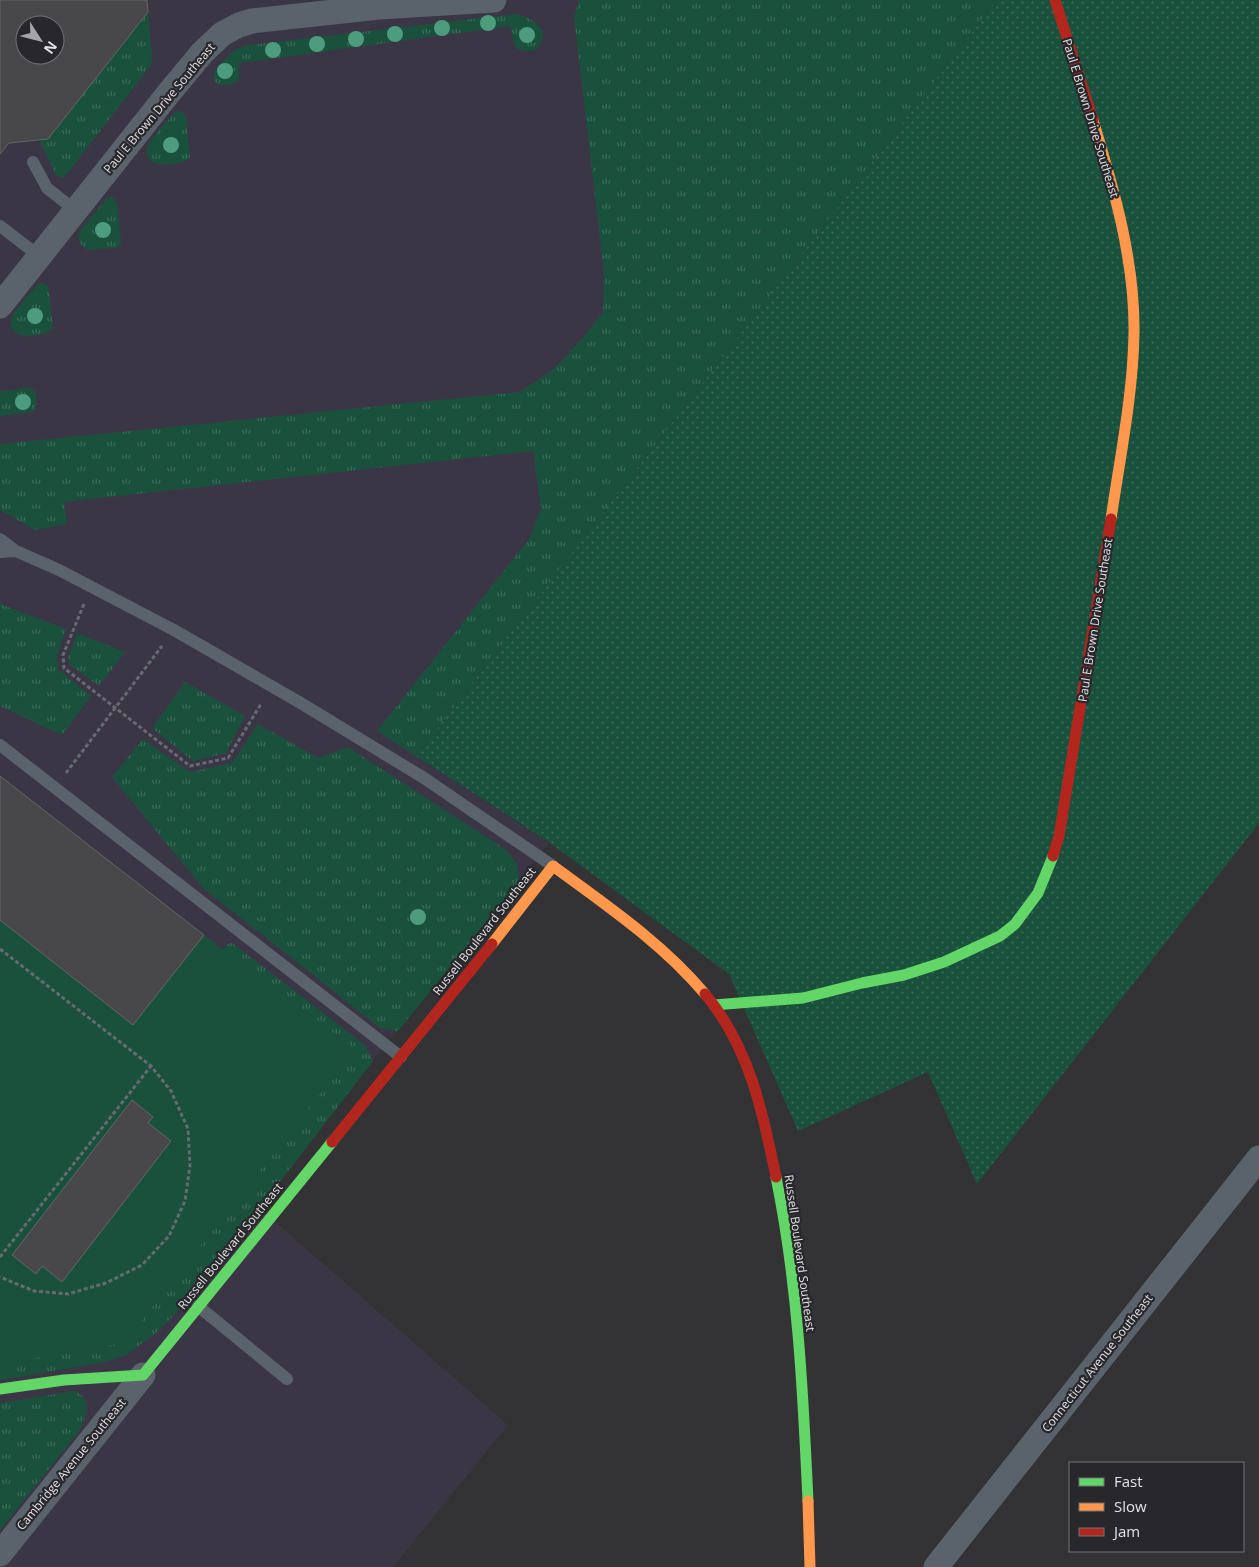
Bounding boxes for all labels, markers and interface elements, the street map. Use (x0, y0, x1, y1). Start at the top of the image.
north arrow (15, 15, 65, 65)
street label: Paul E Brown Drive Southeast (1059, 36, 1123, 200)
text: N (40, 38, 62, 58)
street label: Paul E Brown Drive Southeast (99, 39, 219, 177)
street label: Paul E Brown Drive Southeast (1074, 537, 1116, 703)
street label: Russell Boulevard Southeast (429, 863, 539, 999)
street label: Russell Boulevard Southeast (781, 1173, 819, 1333)
street label: Russell Boulevard Southeast (174, 1179, 286, 1313)
street label: Connecticut Avenue Southeast (1038, 1290, 1156, 1436)
street label: Cambridge Avenue Southeast (12, 1394, 130, 1534)
legend (1069, 1462, 1244, 1552)
text: Fast (1114, 1471, 1143, 1491)
text: Slow (1114, 1496, 1147, 1516)
text: Jam (1112, 1521, 1140, 1541)

